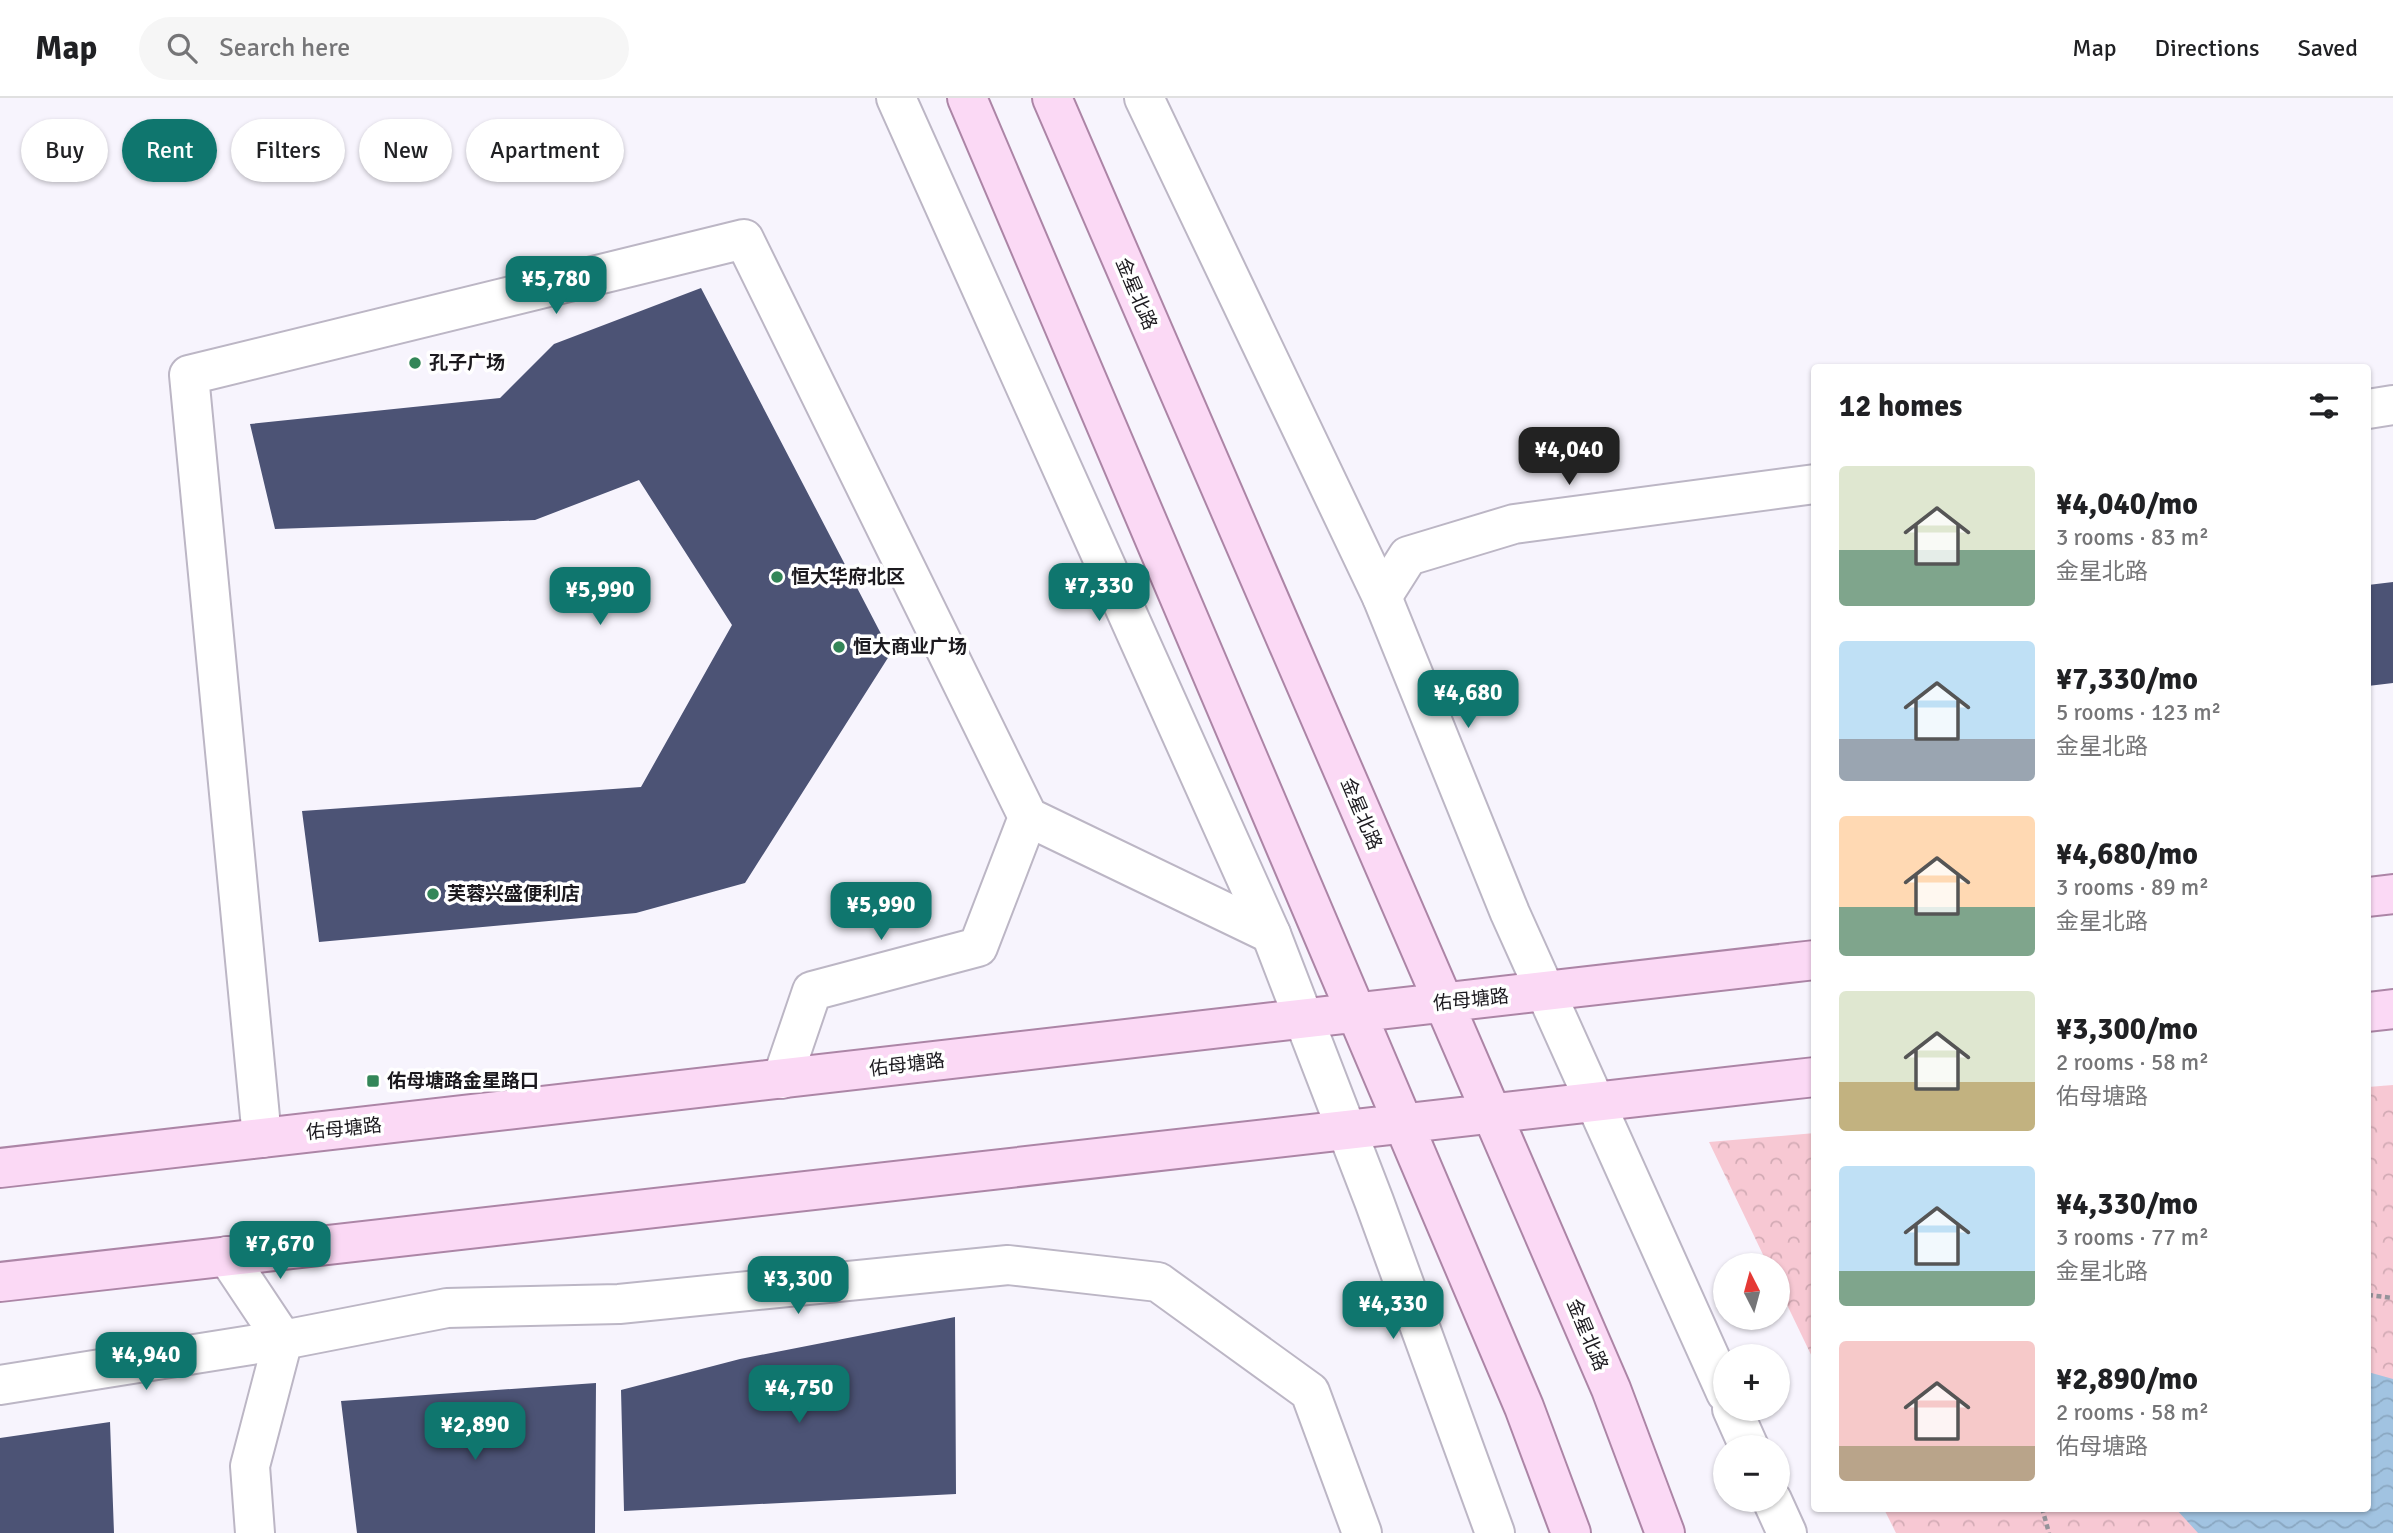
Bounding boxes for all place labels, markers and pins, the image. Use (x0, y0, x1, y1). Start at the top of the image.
pin: ¥5,780 (499, 256, 613, 316)
place label: 孔子广场 (429, 351, 505, 375)
marker: 孔子广场 (407, 355, 423, 371)
pin: ¥4,040 (1512, 428, 1626, 487)
pin: ¥7,330 (1042, 564, 1156, 623)
place label: 恒大华府北区 (791, 565, 905, 589)
pin: ¥5,990 (543, 568, 657, 627)
marker: 恒大华府北区 (769, 569, 785, 585)
place label: 恒大商业广场 (853, 635, 967, 659)
marker: 恒大商业广场 (831, 639, 847, 655)
pin: ¥4,680 (1411, 670, 1525, 730)
place label: 芙蓉兴盛便利店 (447, 882, 580, 906)
pin: ¥5,990 (824, 882, 938, 942)
marker: 芙蓉兴盛便利店 (425, 886, 441, 902)
place label: 佑母塘路金星路口 (387, 1069, 539, 1093)
marker: 佑母塘路金星路口 (365, 1073, 381, 1089)
pin: ¥7,670 (223, 1222, 337, 1281)
pin: ¥3,300 (741, 1256, 855, 1316)
pin: ¥4,330 (1336, 1282, 1450, 1341)
pin: ¥4,940 (89, 1332, 203, 1392)
pin: ¥4,750 (742, 1366, 856, 1425)
pin: ¥2,890 (418, 1402, 532, 1462)

